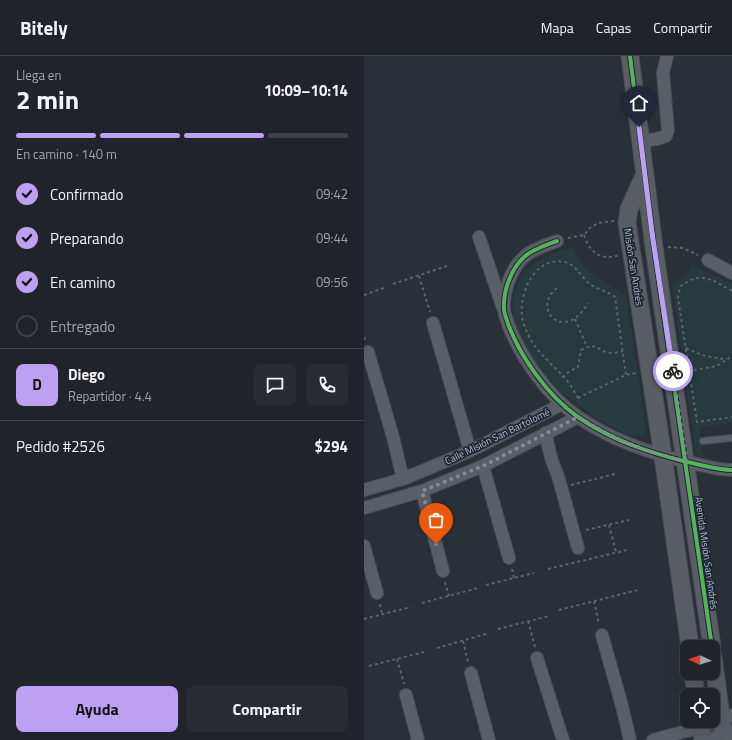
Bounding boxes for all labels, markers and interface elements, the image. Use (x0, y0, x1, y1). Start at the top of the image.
text: Bitely (20, 13, 68, 42)
text: Mapa (541, 17, 574, 38)
text: Capas (596, 17, 631, 38)
text: Compartir (653, 17, 712, 38)
text: Llega en (16, 65, 61, 85)
text: 10:09–10:14 (264, 79, 348, 102)
text: 2 min (16, 80, 79, 119)
pin (622, 86, 656, 127)
icon: home (628, 92, 650, 114)
text: En camino · 140 m (16, 144, 117, 164)
icon: check (16, 183, 38, 205)
text: Confirmado (50, 183, 123, 206)
text: 09:42 (316, 184, 348, 204)
icon: check (16, 227, 38, 249)
text: Preparando (50, 227, 124, 250)
street label: Misión San Andrés (620, 227, 647, 307)
text: 09:44 (316, 228, 348, 248)
icon: check (16, 271, 38, 293)
text: En camino (50, 271, 116, 294)
text: 09:56 (316, 272, 348, 292)
text: Entregado (50, 315, 115, 338)
courier (653, 351, 693, 391)
icon: bike (662, 360, 684, 382)
text: Diego (68, 363, 105, 386)
button: chat (254, 364, 296, 406)
button: phone (306, 364, 348, 406)
text: D (32, 373, 42, 396)
text: Repartidor · 4.4 (68, 386, 152, 406)
street label: Calle Misión San Bartolomé (442, 404, 552, 468)
text: Pedido #2526 (16, 435, 105, 458)
text: $294 (314, 435, 348, 458)
street label: Avenida Misión San Andrés (691, 496, 722, 611)
pin (419, 503, 453, 544)
icon: bag (425, 509, 447, 531)
north arrow (680, 640, 720, 680)
map controls (680, 640, 720, 728)
button: Ayuda (16, 686, 178, 732)
button: Compartir (186, 686, 348, 732)
button: locate (680, 688, 720, 728)

